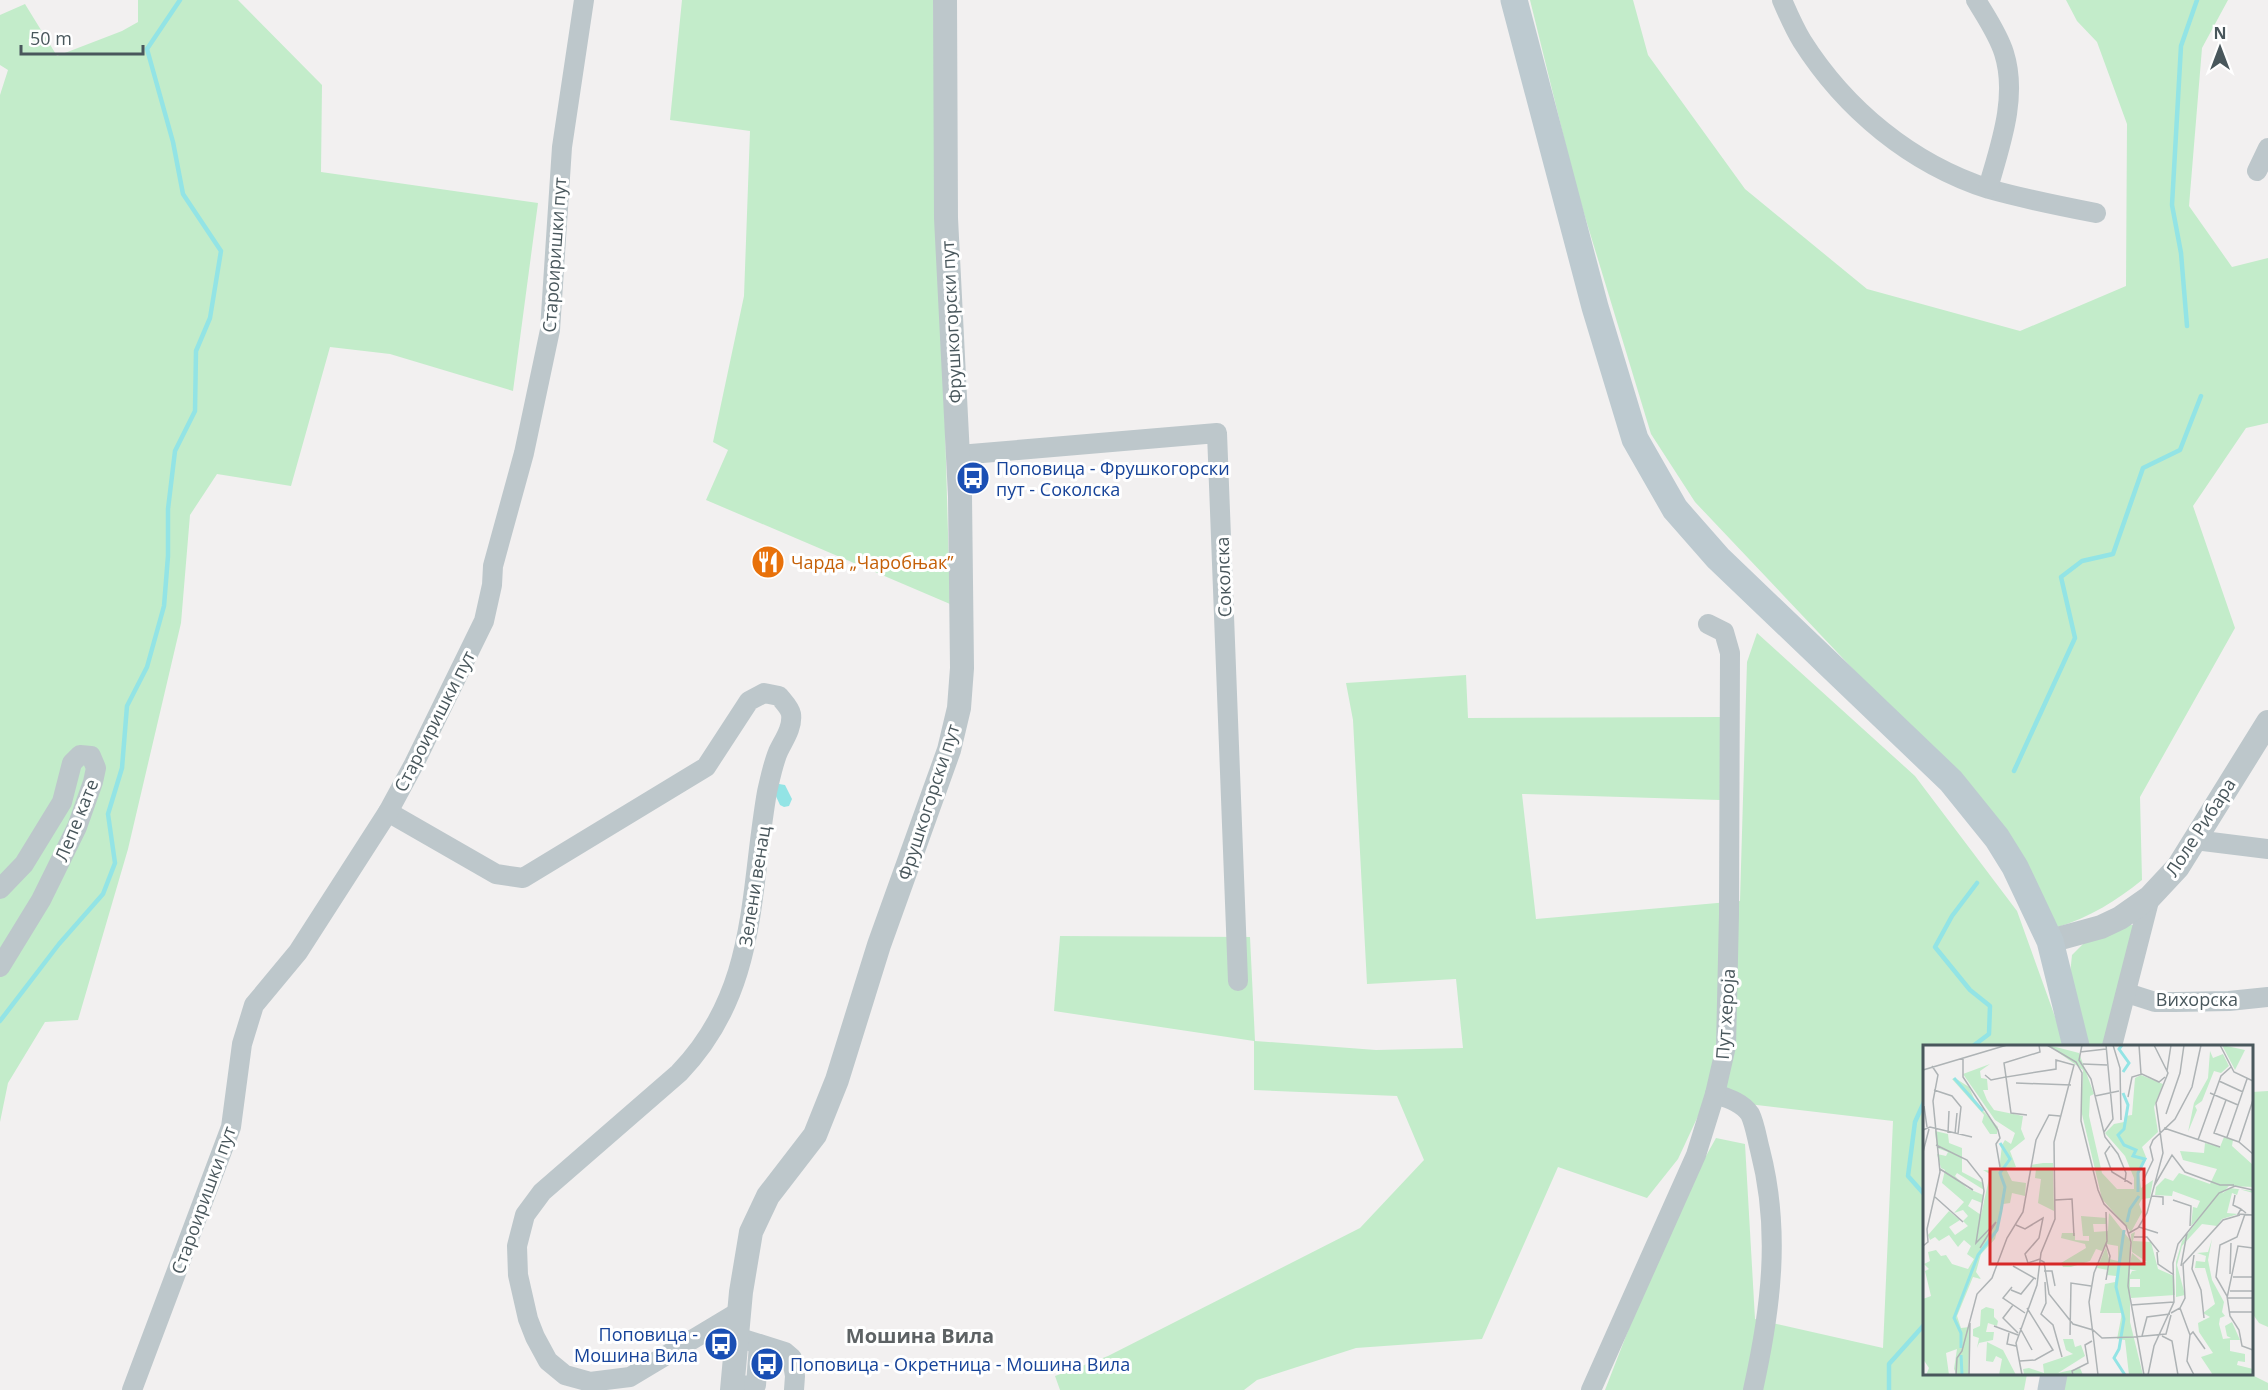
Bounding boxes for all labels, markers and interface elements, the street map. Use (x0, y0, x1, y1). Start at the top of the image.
scale bar (21, 18, 142, 56)
north arrow (2190, 18, 2250, 78)
text: N (2213, 22, 2227, 44)
text: 50 m (30, 26, 72, 50)
street label: Староиришки пут (537, 176, 571, 333)
street label: Фрушкогорски пут (935, 240, 967, 404)
place label: Поповица - Фрушкогорски пут - Соколска (996, 456, 1230, 501)
bus stop icon: Поповица - Фрушкогорски пут - Соколска (955, 460, 991, 496)
street label: Соколска (1210, 536, 1236, 618)
restaurant icon: Чарда „Чаробњак” (750, 544, 786, 580)
place label: Чарда „Чаробњак” (791, 550, 954, 574)
street label: Староиришки пут (388, 646, 480, 796)
street label: Фрушкогорски пут (891, 720, 965, 883)
street label: Лоле Рибара (2159, 773, 2241, 881)
street label: Лепе кате (49, 775, 103, 865)
street label: Зелени венац (733, 824, 775, 948)
street label: Пут хероја (1710, 968, 1740, 1060)
street label: Вихорска (2156, 987, 2238, 1011)
inset map (1923, 1045, 2253, 1375)
street label: Староиришки пут (165, 1122, 241, 1277)
place label: Поповица - Мошина Вила (574, 1322, 698, 1367)
district label: Мошина Вила (846, 1322, 994, 1349)
bus stop icon: Поповица - Мошина Вила (703, 1326, 739, 1362)
bus stop icon: Поповица - Окретница - Мошина Вила (749, 1346, 785, 1382)
place label: Поповица - Окретница - Мошина Вила (790, 1352, 1130, 1376)

